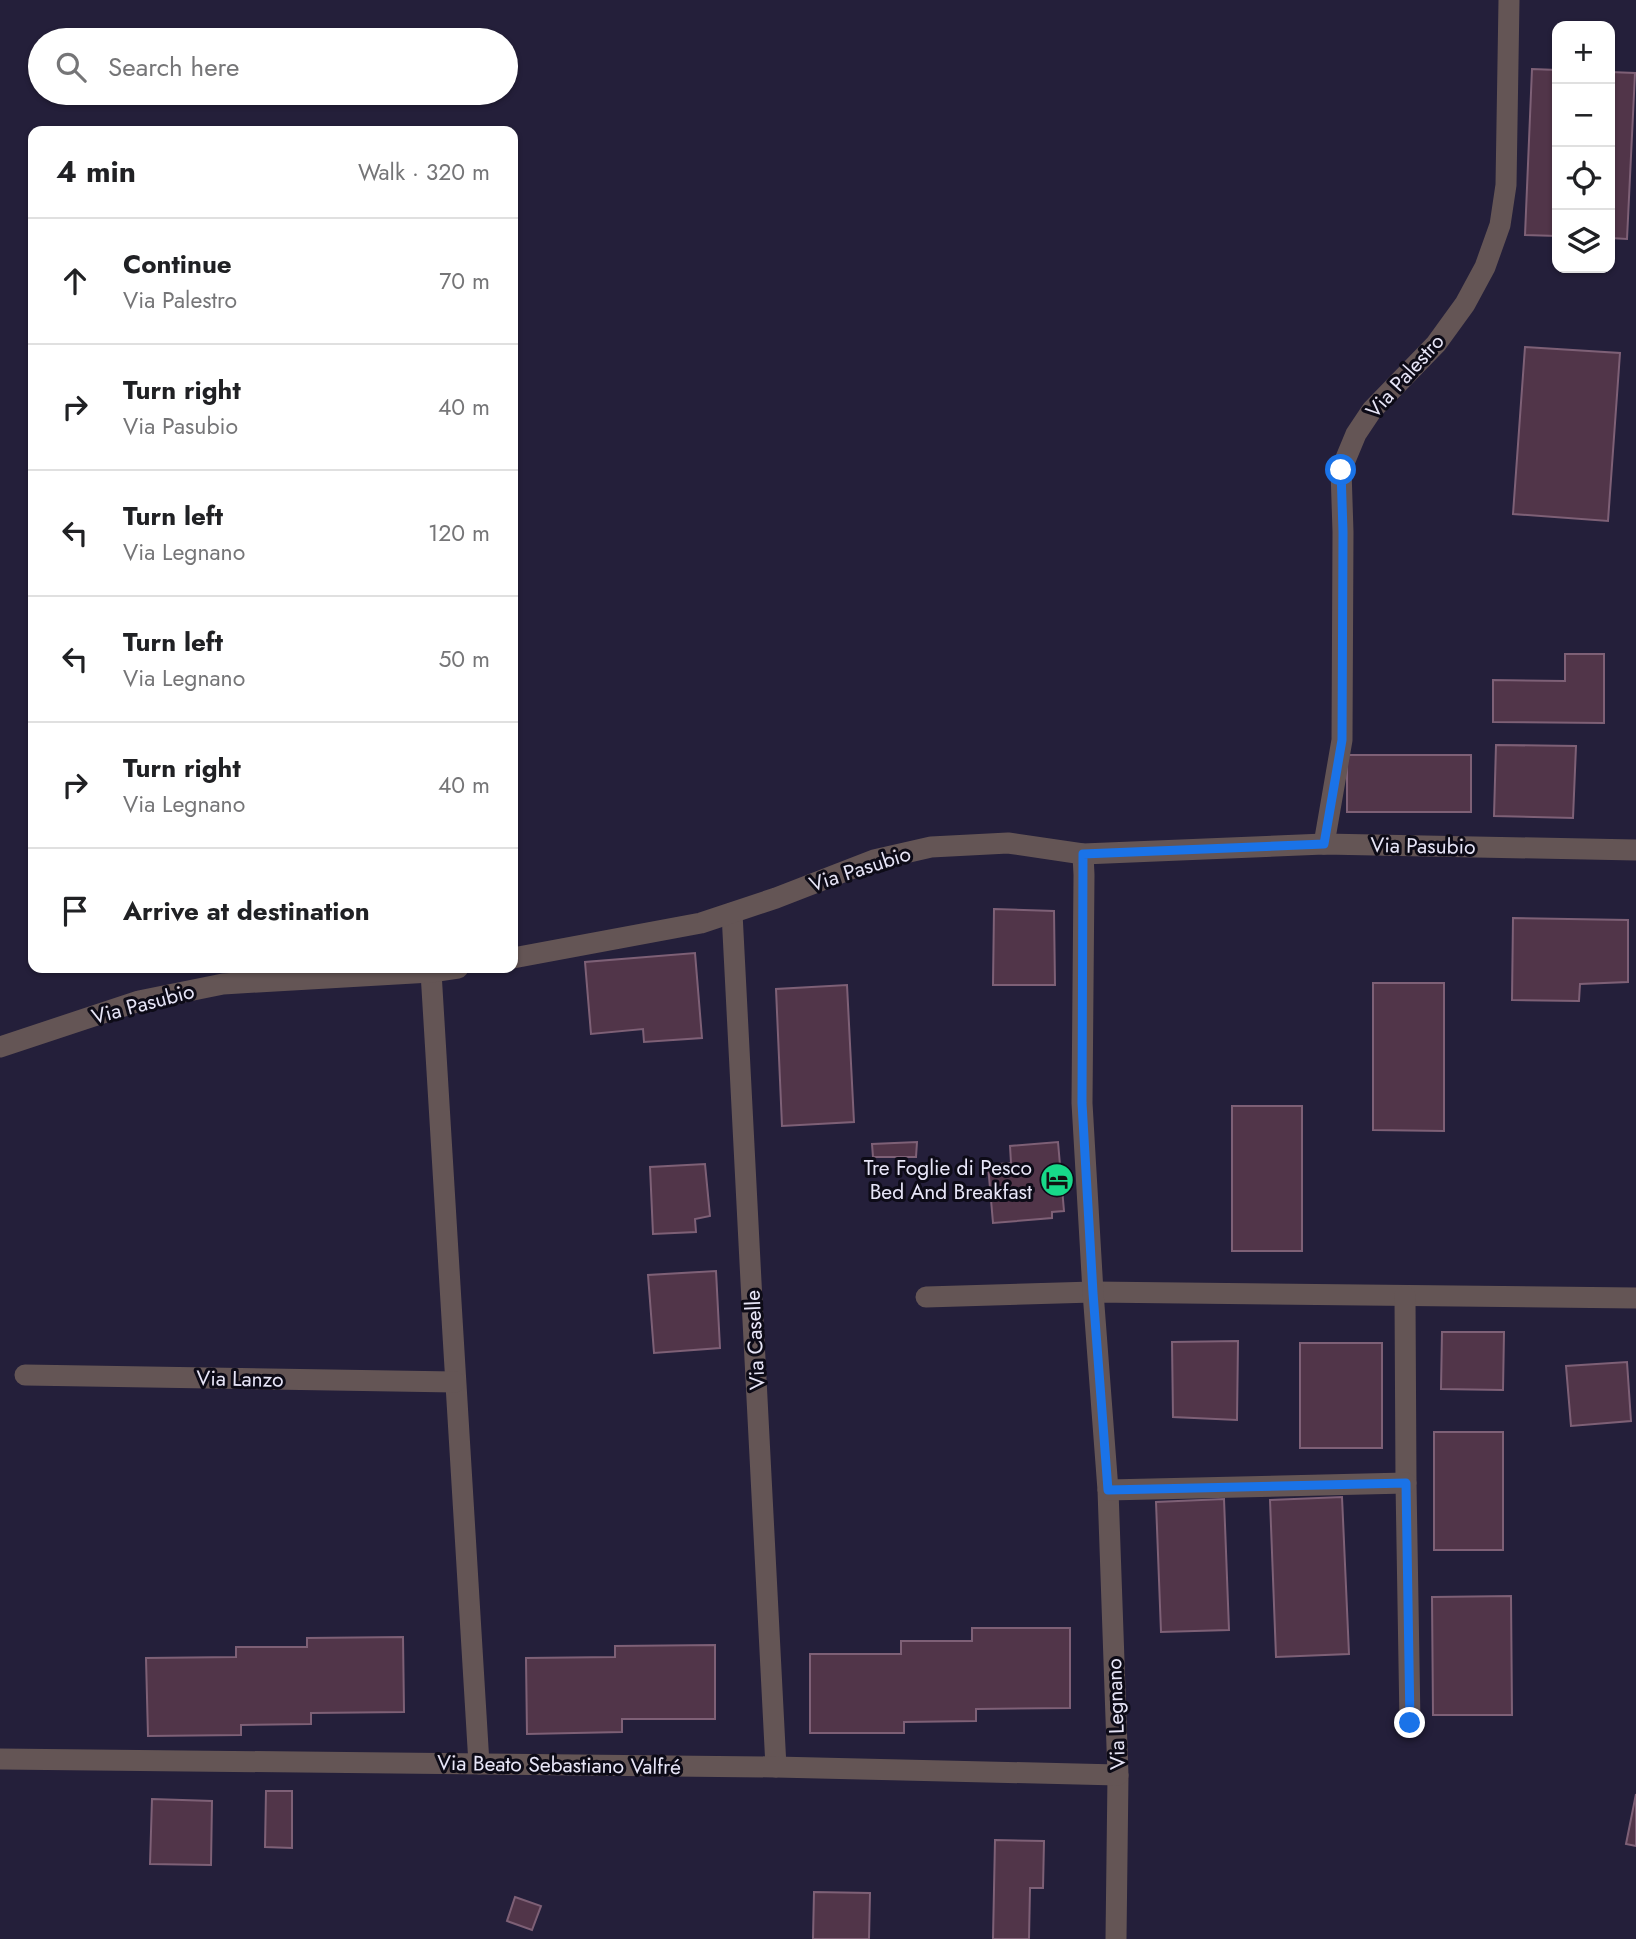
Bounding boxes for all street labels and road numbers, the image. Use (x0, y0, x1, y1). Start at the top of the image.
street label: Via Palestro (1359, 327, 1451, 425)
street label: Via Pasubio (1370, 830, 1476, 862)
street label: Via Pasubio (805, 838, 915, 900)
street label: Via Pasubio (88, 976, 198, 1032)
street label: Via Caselle (737, 1289, 773, 1391)
street label: Via Lanzo (196, 1363, 284, 1395)
street label: Via Legnano (1099, 1658, 1133, 1770)
street label: Via Beato Sebastiano Valfré (437, 1748, 681, 1782)

